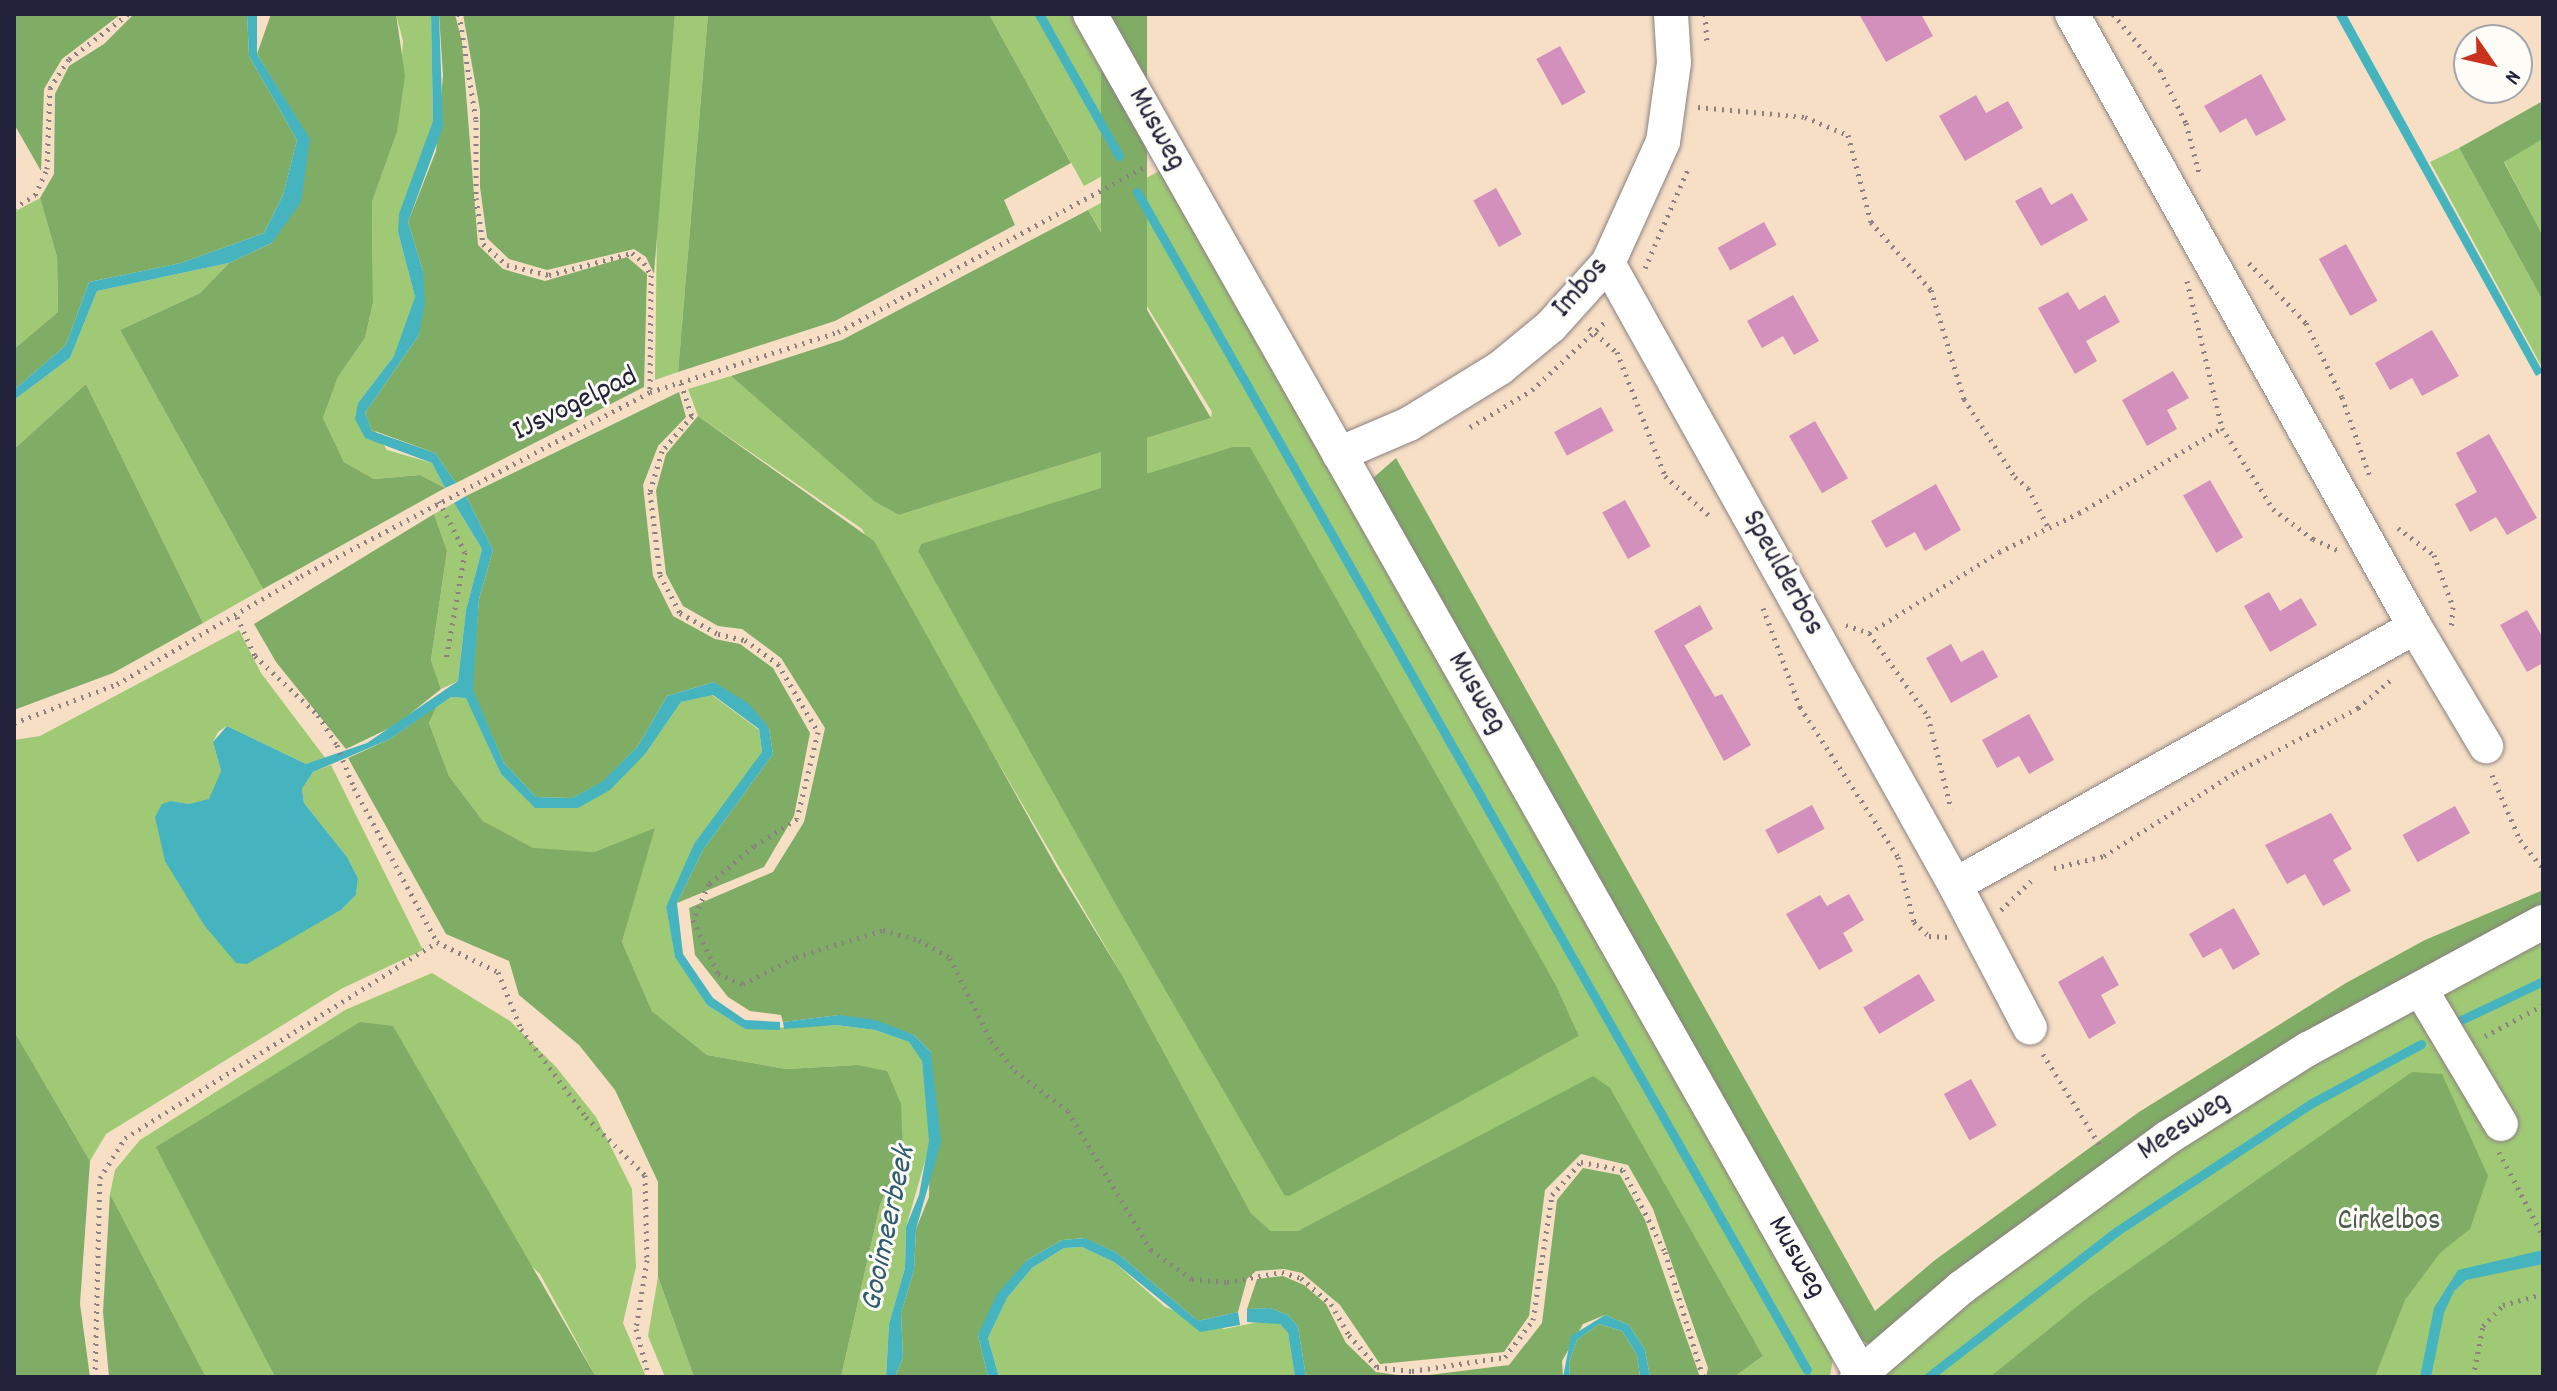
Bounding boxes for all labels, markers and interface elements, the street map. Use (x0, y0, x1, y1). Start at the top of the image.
north arrow (2453, 24, 2533, 104)
text: N (2496, 63, 2528, 90)
street label: Musweg (1118, 82, 1192, 178)
street label: Imbos (1546, 251, 1618, 327)
street label: IJsvogelpad (508, 360, 644, 452)
street label: Speulderbos (1732, 505, 1830, 643)
street label: Musweg (1437, 647, 1513, 741)
street label: Meesweg (2132, 1085, 2238, 1171)
water label: Gooimeerbeek (854, 1143, 926, 1315)
park label: Cirkelbos (2337, 1205, 2441, 1241)
street label: Musweg (1757, 1211, 1833, 1305)

